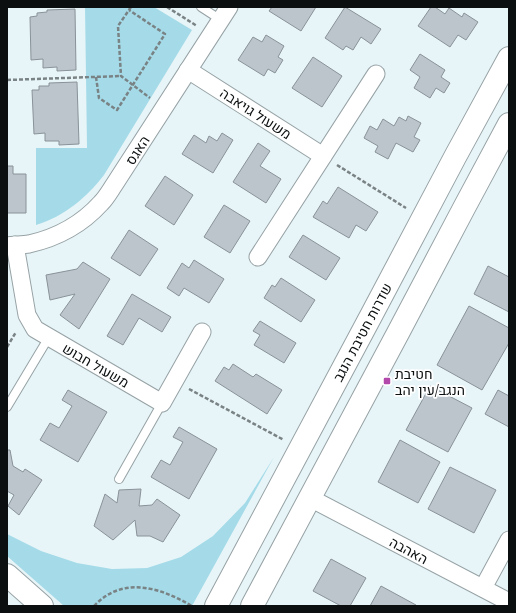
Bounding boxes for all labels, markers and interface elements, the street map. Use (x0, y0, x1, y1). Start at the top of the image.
street label: משעול גויאבה (217, 83, 295, 143)
street label: האגס (120, 132, 154, 168)
street label: שדרות חטיבת הנגב (328, 279, 396, 385)
street label: משעול חבוש (59, 338, 133, 392)
place label: חטיבת הנגב/עין יהב (395, 364, 465, 399)
marker: חטיבת הנגב/עין יהב (382, 376, 392, 386)
street label: האהבה (386, 532, 432, 568)

